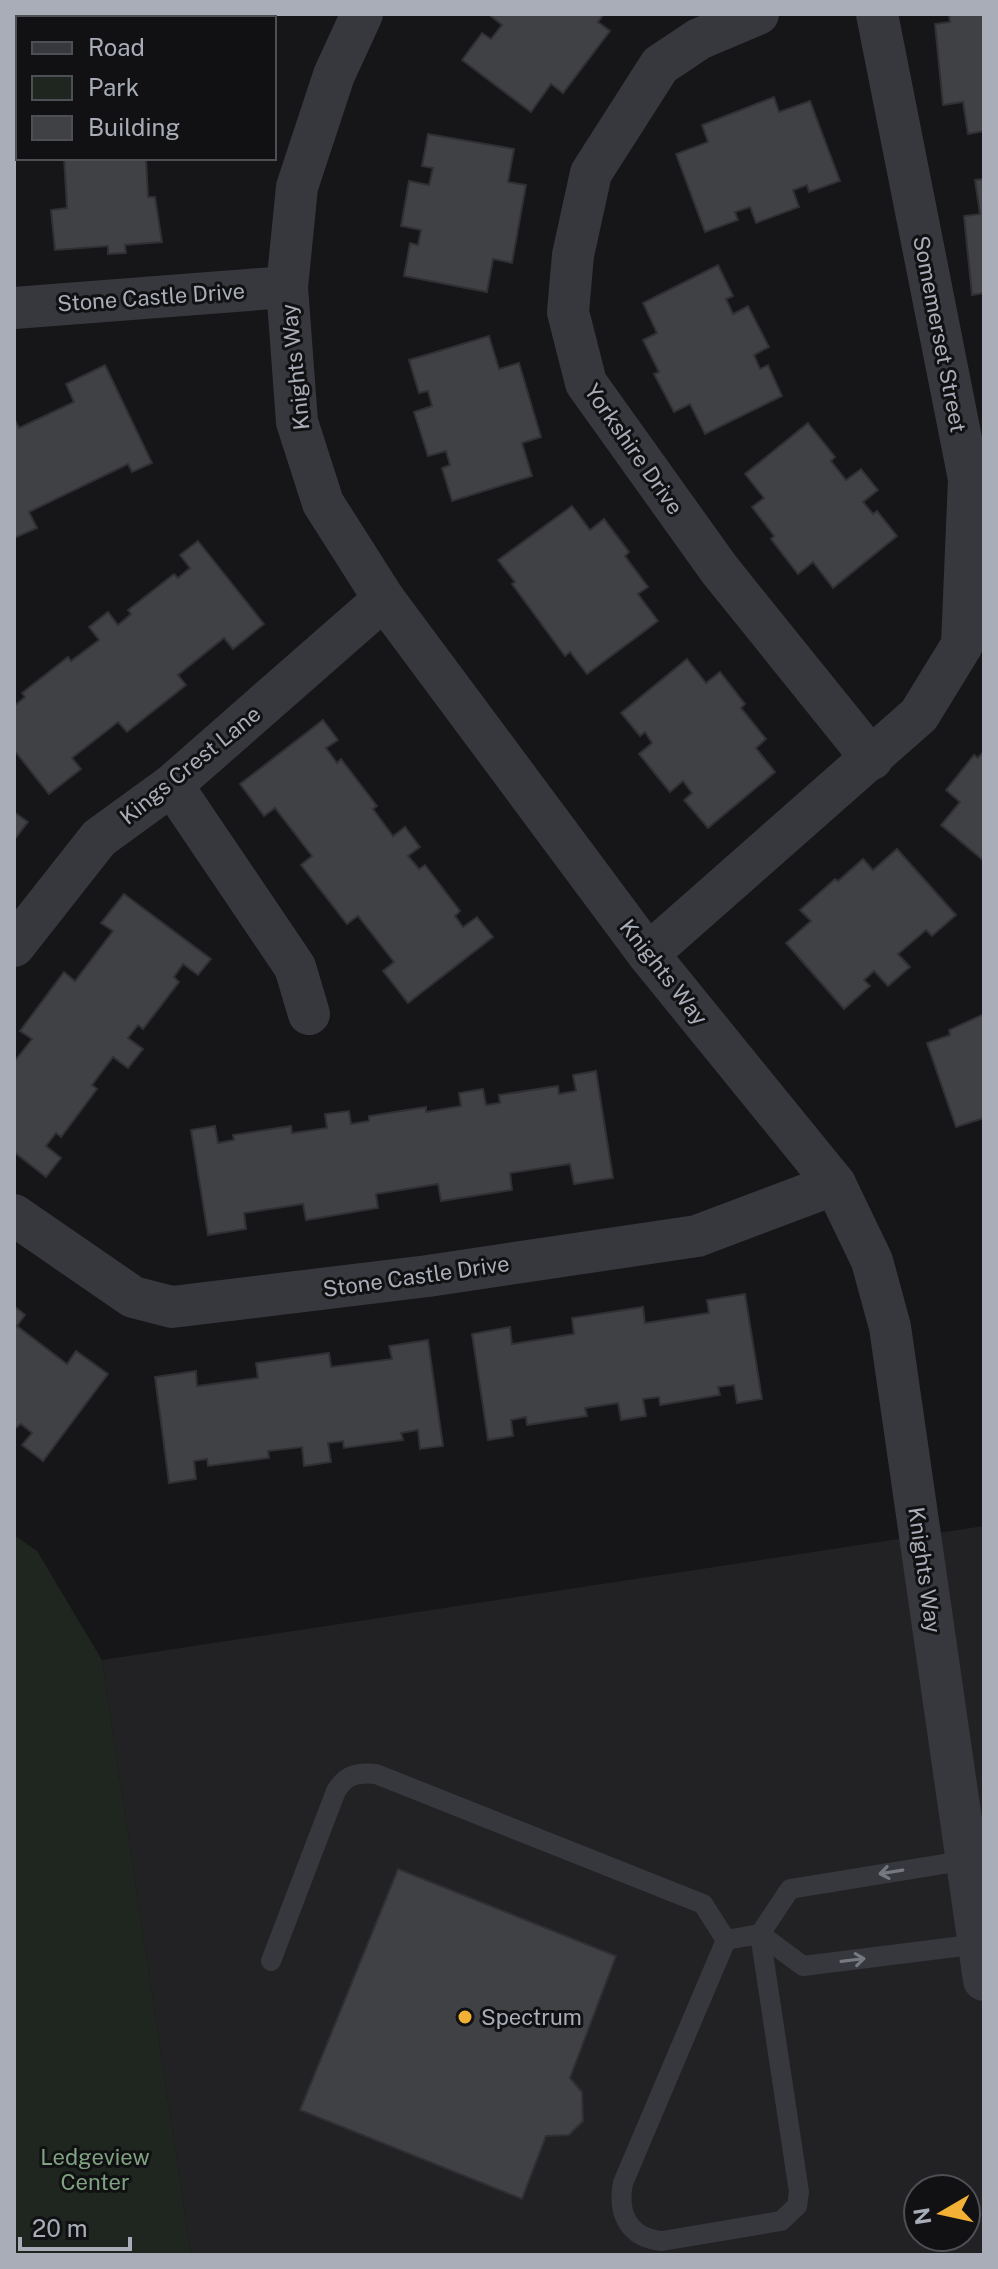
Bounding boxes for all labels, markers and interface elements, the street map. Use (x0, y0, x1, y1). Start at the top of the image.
legend (16, 16, 276, 160)
text: Road (88, 33, 145, 61)
text: Park (88, 73, 139, 101)
text: Building (88, 113, 180, 141)
street label: Somemerset Street (908, 233, 972, 435)
street label: Stone Castle Drive (56, 277, 246, 317)
street label: Knights Way (275, 302, 315, 432)
street label: Yorkshire Drive (579, 379, 689, 519)
street label: Kings Crest Lane (114, 700, 266, 830)
street label: Knights Way (615, 914, 713, 1030)
street label: Stone Castle Drive (321, 1250, 511, 1302)
street label: Knights Way (903, 1505, 947, 1635)
one-way arrow (878, 1866, 904, 1881)
one-way arrow (840, 1952, 865, 1967)
place label: Spectrum (481, 2004, 582, 2030)
marker: Spectrum (456, 2008, 474, 2026)
park label: Ledgeview Center (40, 2144, 150, 2195)
north arrow (902, 2173, 982, 2253)
scale bar (20, 2201, 130, 2251)
text: N (908, 2206, 936, 2227)
text: 20 m (32, 2214, 88, 2242)

